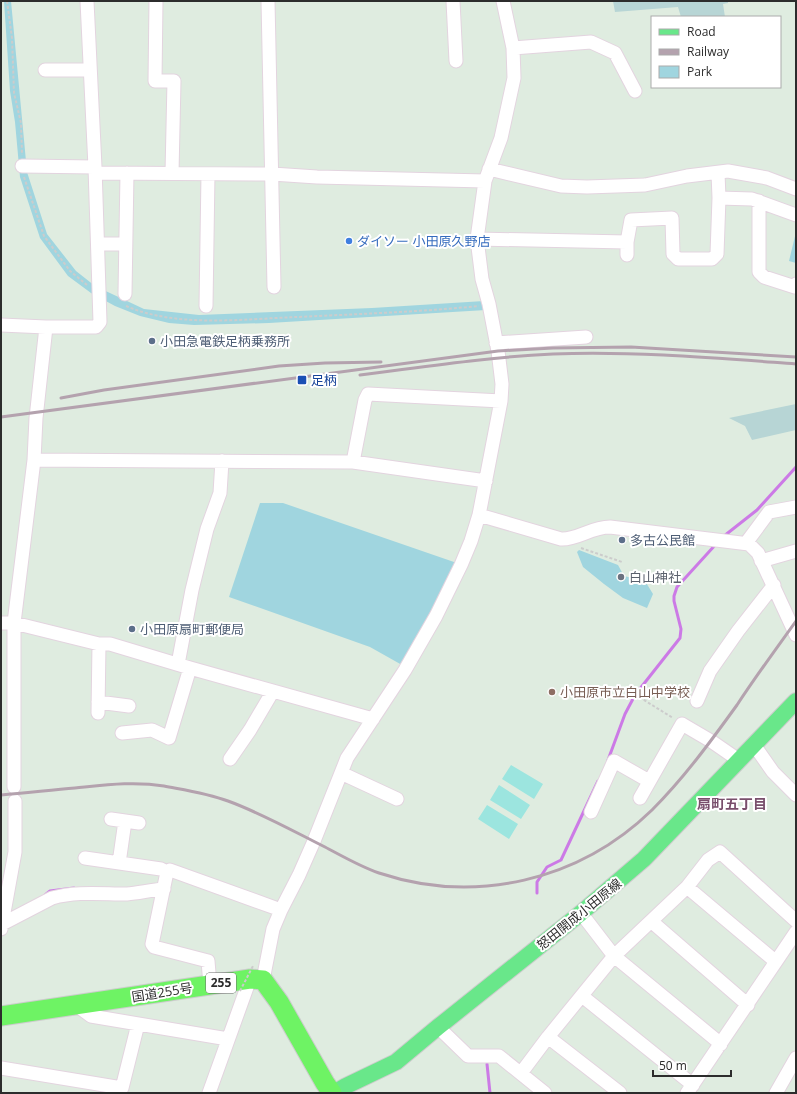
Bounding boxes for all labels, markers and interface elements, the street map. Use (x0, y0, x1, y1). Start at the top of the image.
legend (651, 16, 781, 88)
text: Road (687, 23, 716, 40)
text: Railway (687, 43, 730, 60)
text: Park (687, 63, 713, 80)
place label: ダイソー 小田原久野店 (357, 232, 490, 250)
marker: ダイソー 小田原久野店 (344, 236, 354, 246)
place label: 小田急電鉄足柄乗務所 (160, 332, 290, 350)
marker: 小田急電鉄足柄乗務所 (147, 336, 157, 346)
place label: 足柄 (311, 371, 337, 389)
marker: 足柄 (296, 374, 308, 386)
place label: 多古公民館 (630, 531, 695, 549)
marker: 多古公民館 (617, 535, 627, 545)
place label: 白山神社 (629, 568, 681, 586)
marker: 白山神社 (616, 572, 626, 582)
place label: 小田原扇町郵便局 (140, 620, 244, 638)
marker: 小田原扇町郵便局 (127, 624, 137, 634)
place label: 小田原市立白山中学校 (560, 683, 690, 701)
marker: 小田原市立白山中学校 (547, 687, 557, 697)
district label: 扇町五丁目 (697, 794, 767, 813)
street label: 怒田開成小田原線 (533, 874, 625, 954)
road number: 255 (206, 973, 236, 993)
street label: 国道255号 (130, 978, 194, 1006)
scale bar (653, 1052, 731, 1078)
text: 50 m (659, 1057, 687, 1074)

